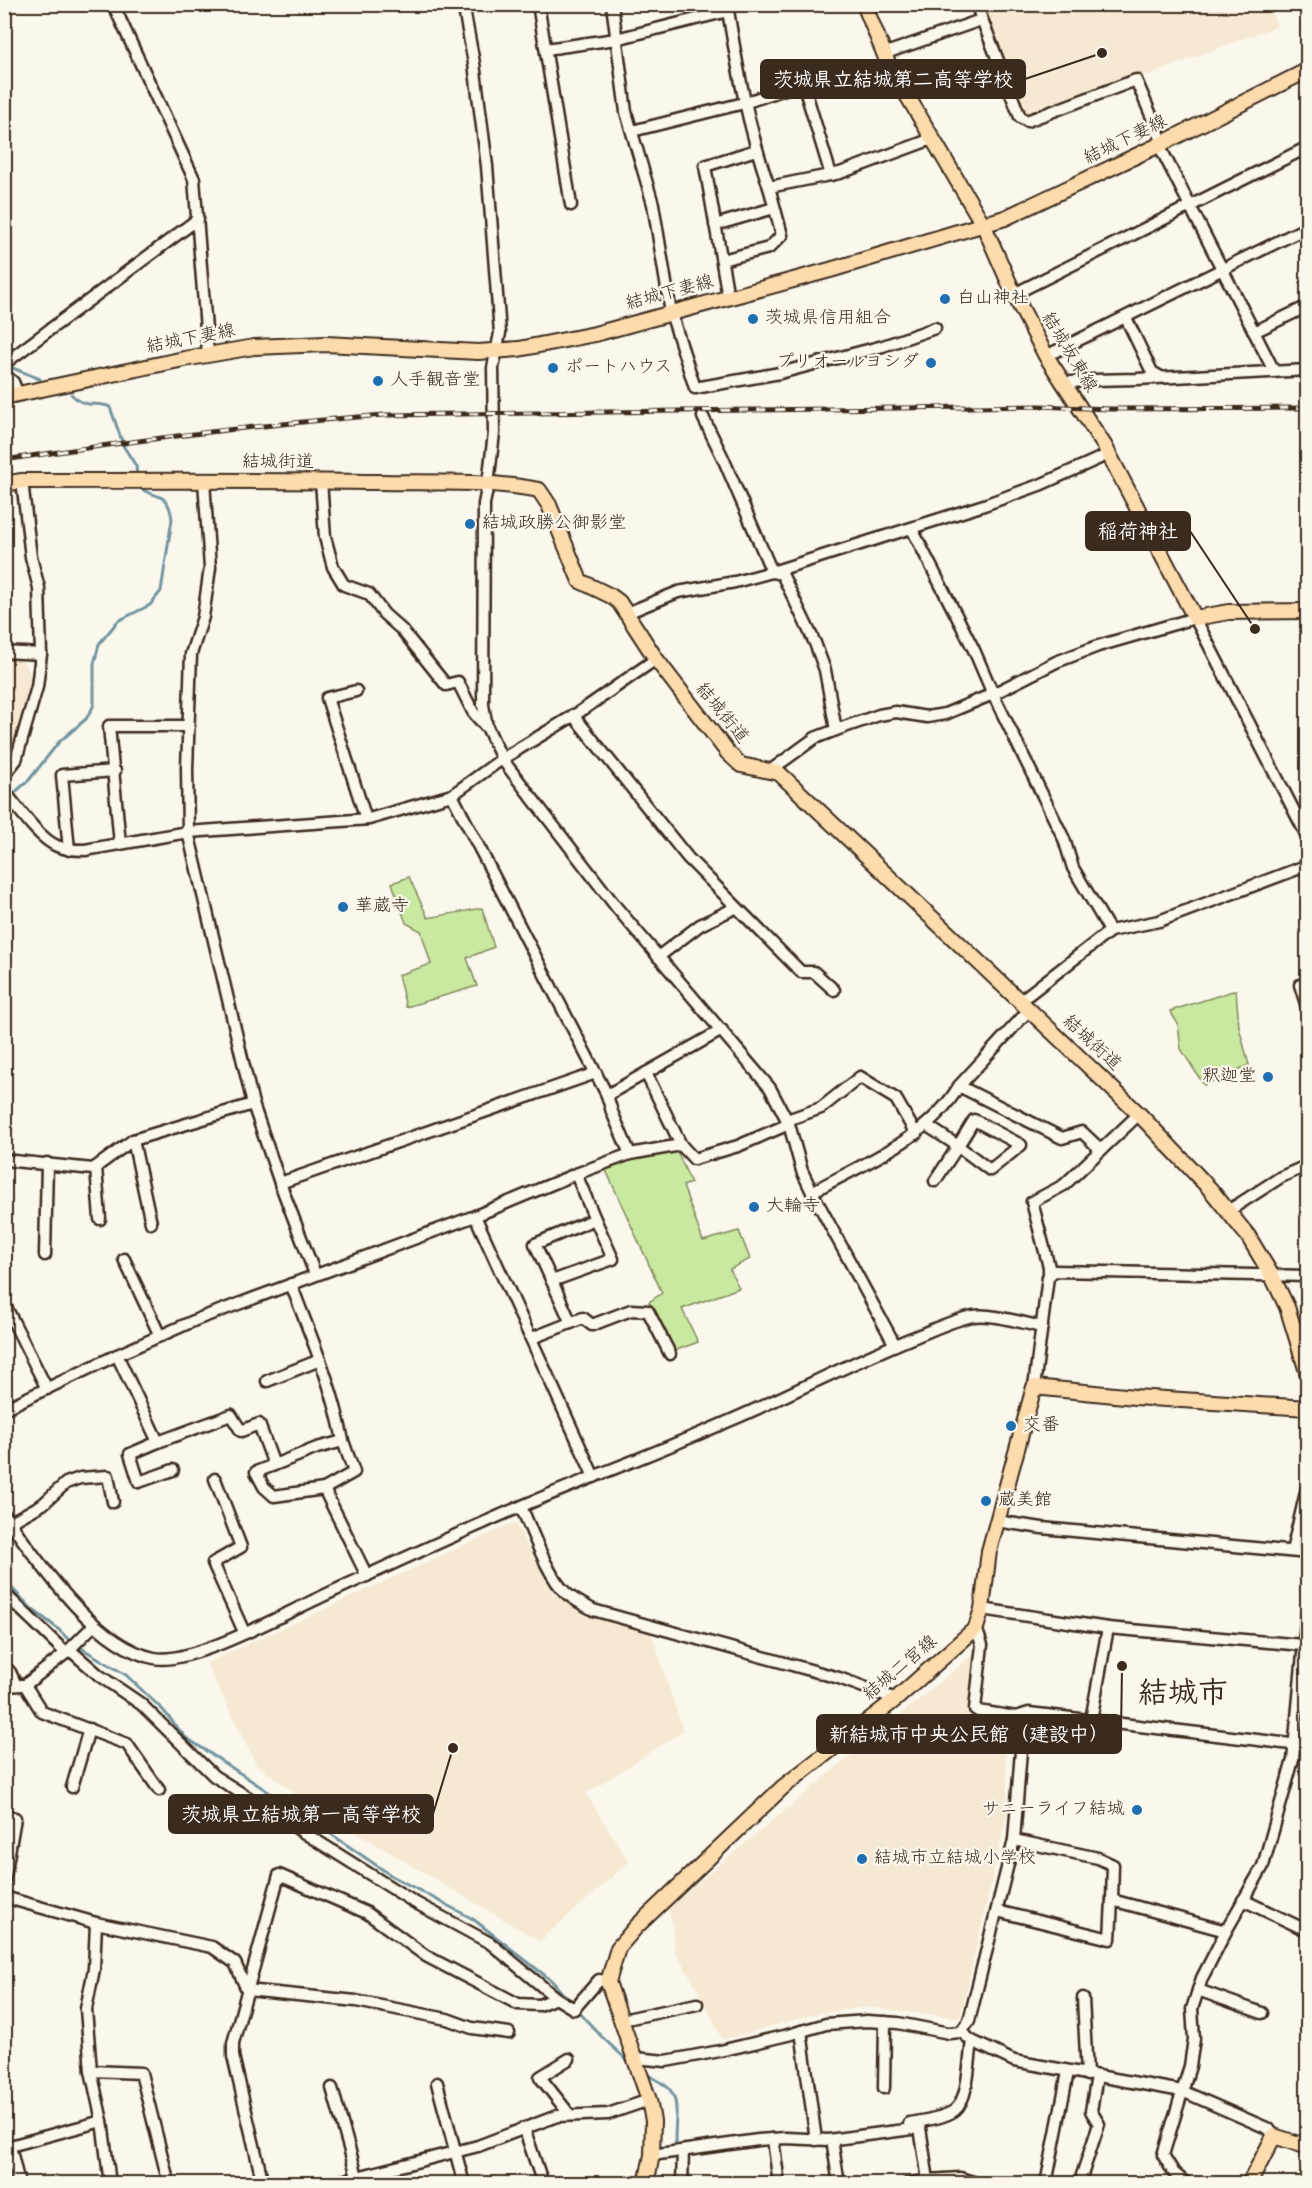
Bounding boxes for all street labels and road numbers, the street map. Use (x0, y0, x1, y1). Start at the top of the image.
street label: 結城下妻線 (1080, 110, 1172, 172)
street label: 結城下妻線 (623, 270, 717, 318)
street label: 結城坂東線 (1034, 308, 1102, 398)
street label: 結城下妻線 (144, 319, 238, 361)
street label: 結城街道 (242, 451, 314, 476)
street label: 結城街道 (689, 678, 753, 750)
street label: 結城街道 (1056, 1010, 1126, 1078)
street label: 結城二宮線 (858, 1630, 944, 1708)

